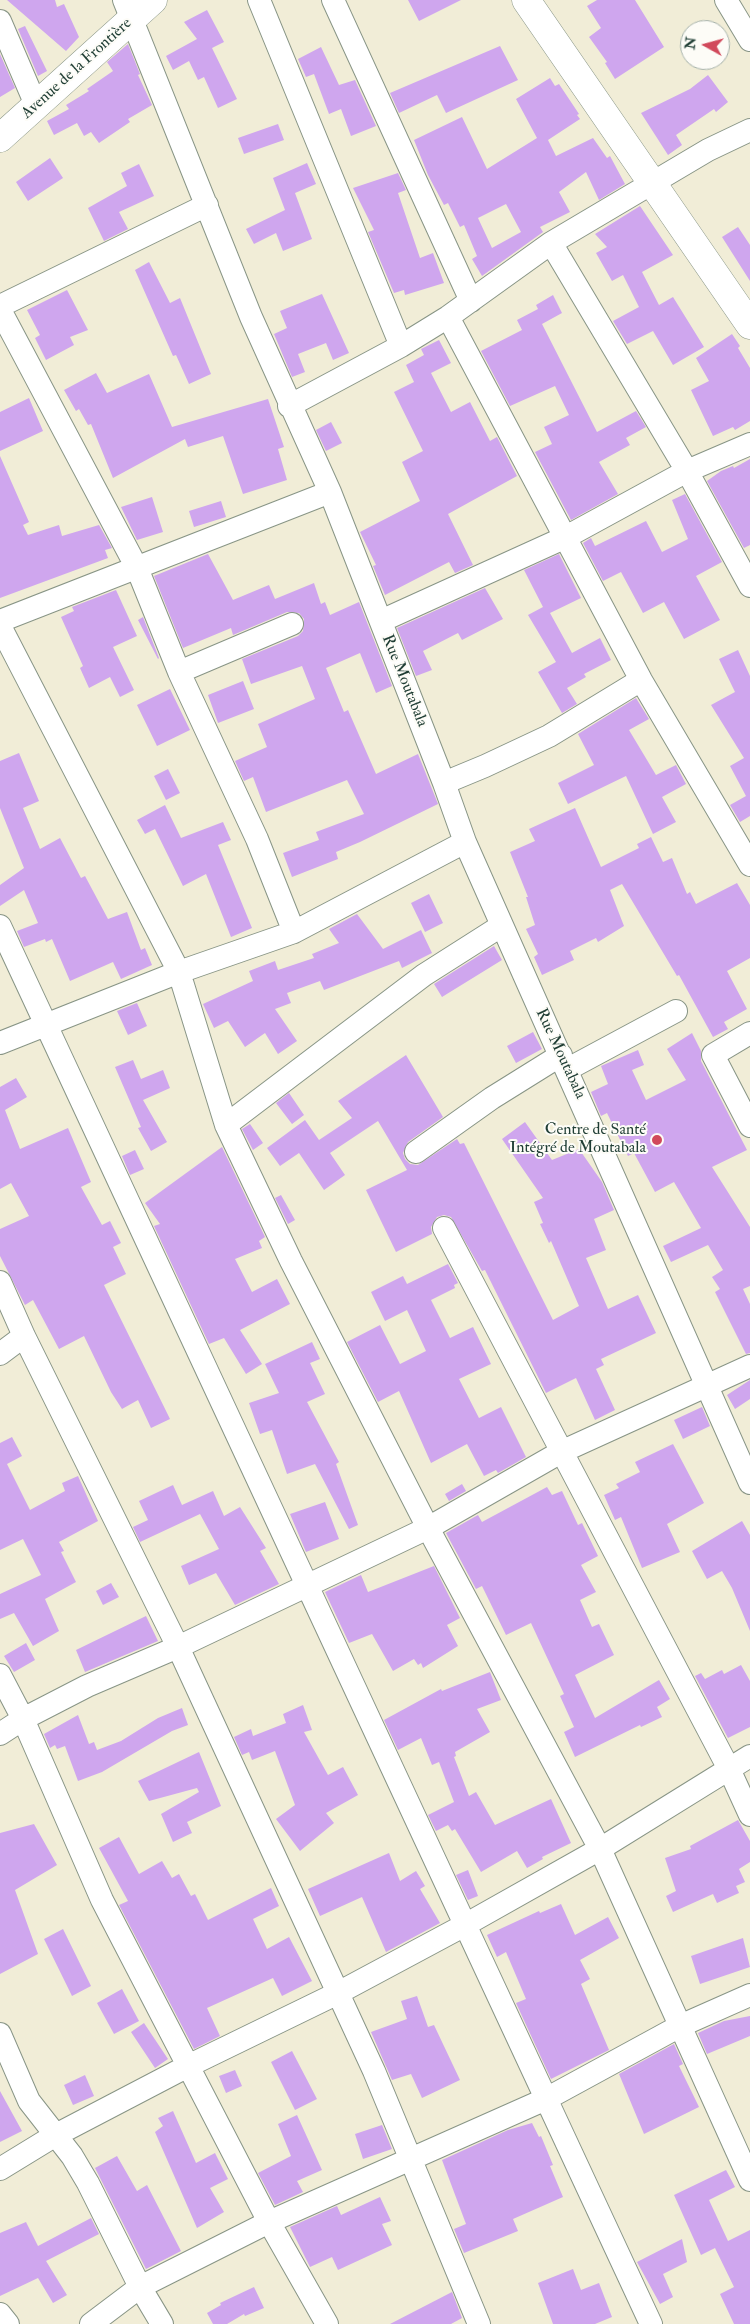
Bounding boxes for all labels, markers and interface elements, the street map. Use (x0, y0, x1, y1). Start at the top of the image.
street label: Avenue de la Frontière (18, 14, 136, 124)
north arrow (680, 20, 730, 70)
text: N (681, 36, 700, 51)
street label: Rue Moutabala (377, 632, 431, 730)
street label: Rue Moutabala (531, 1006, 589, 1102)
place label: Centre de Santé Intégré de Moutabala (510, 1121, 646, 1159)
marker: Centre de Santé Intégré de Moutabala (650, 1133, 664, 1147)

